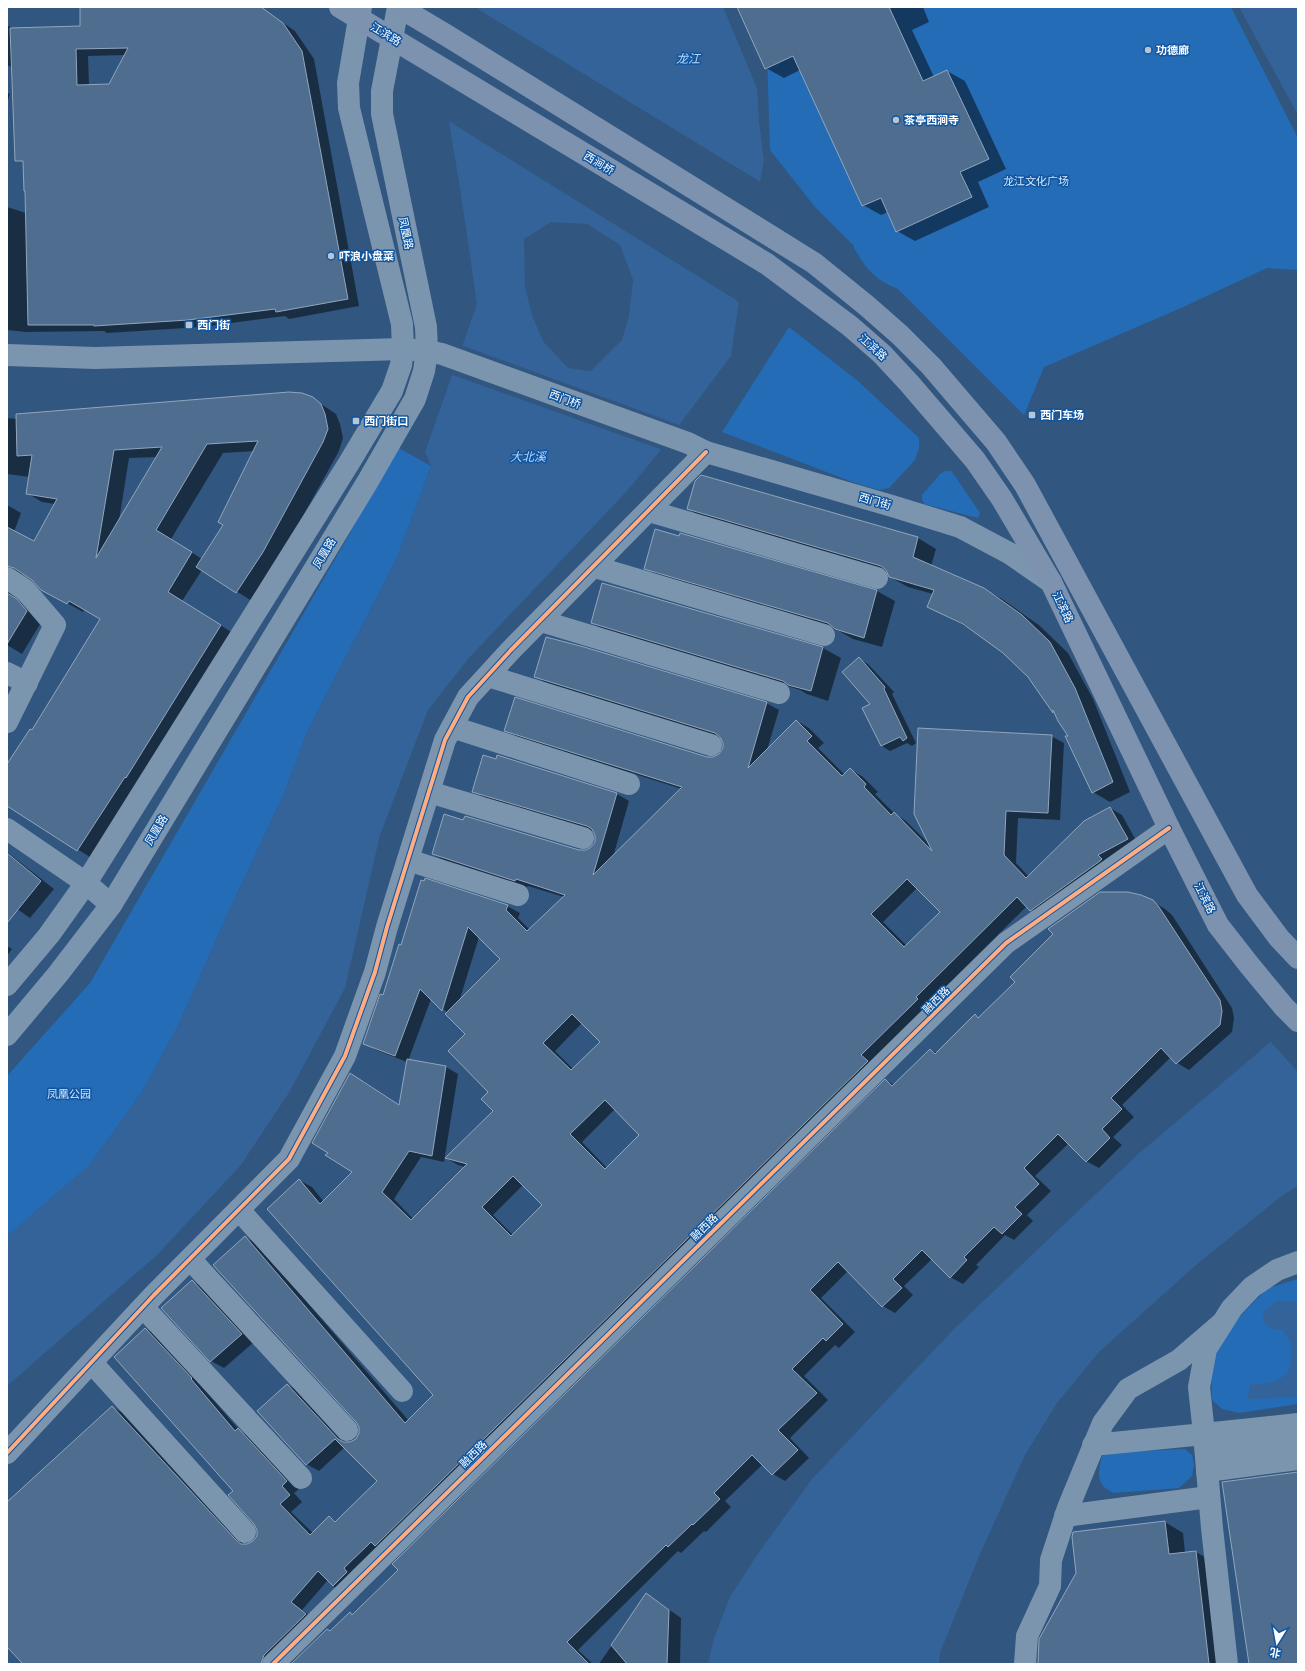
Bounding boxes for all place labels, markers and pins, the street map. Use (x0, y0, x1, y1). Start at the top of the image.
place label: 功德廊 (1156, 43, 1189, 57)
marker: 功德廊 (1143, 45, 1153, 55)
place label: 茶亭西涧寺 (904, 113, 959, 127)
marker: 茶亭西涧寺 (891, 115, 901, 125)
place label: 吓浪小盘菜 (339, 249, 394, 263)
marker: 吓浪小盘菜 (326, 251, 336, 261)
place label: 西门街 (197, 318, 230, 332)
marker: 西门街 (184, 320, 194, 330)
place label: 西门车场 (1040, 408, 1084, 422)
marker: 西门车场 (1027, 410, 1037, 420)
place label: 西门街口 (364, 414, 408, 428)
marker: 西门街口 (351, 416, 361, 426)

